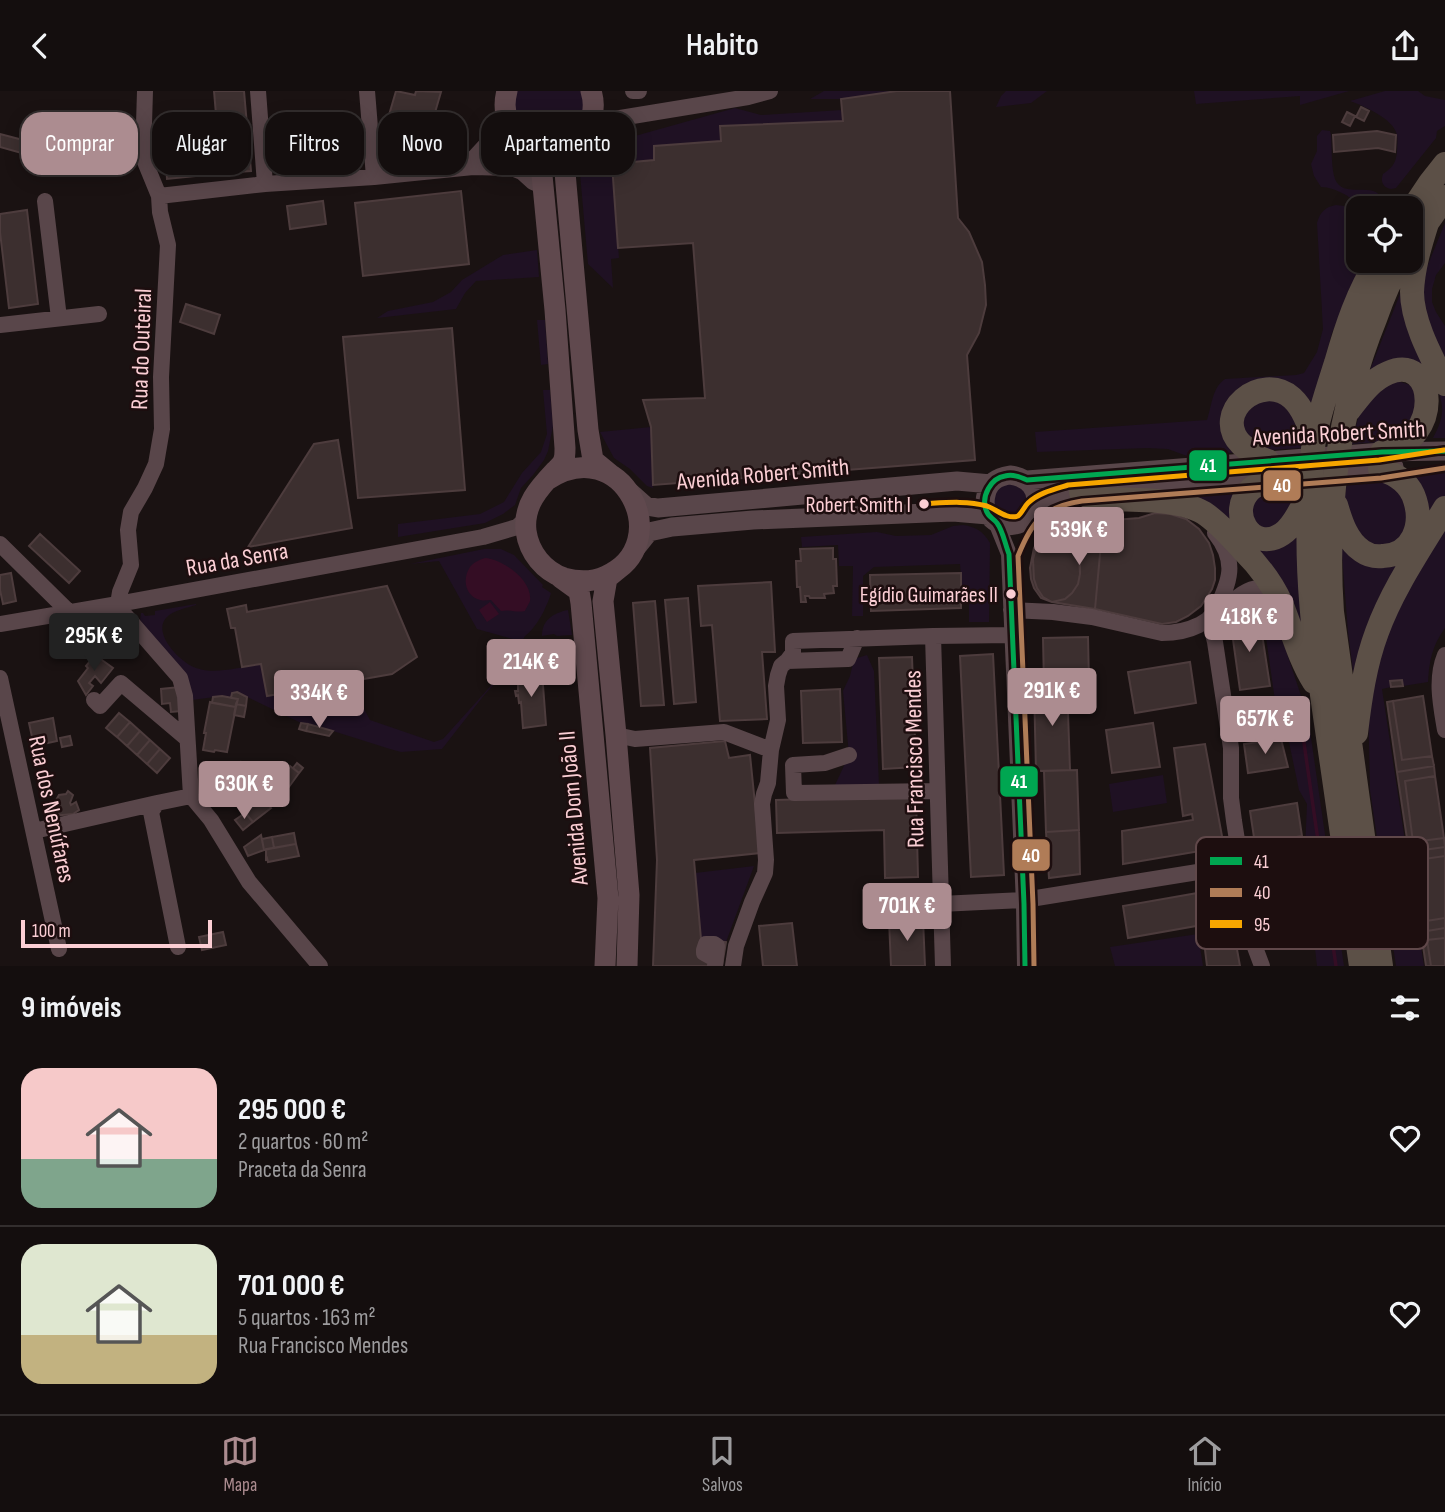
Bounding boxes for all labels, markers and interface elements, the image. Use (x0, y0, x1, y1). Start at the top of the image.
text: Habito (686, 26, 759, 65)
icon: back (21, 27, 59, 65)
icon: share (1386, 27, 1424, 65)
chip: Comprar (21, 112, 138, 175)
chip: Alugar (152, 112, 251, 175)
chip: Filtros (265, 112, 364, 175)
chip: Novo (378, 112, 467, 175)
chip: Apartamento (481, 112, 635, 175)
map controls (1346, 196, 1423, 273)
button: locate (1346, 196, 1423, 273)
street label: Rua do Outeiral (125, 288, 158, 410)
street label: Avenida Robert Smith (1251, 414, 1426, 453)
line badge: 41 (1188, 449, 1228, 482)
street label: Avenida Robert Smith (675, 453, 850, 497)
text: 41 (1200, 455, 1217, 478)
line badge: 40 (1262, 469, 1302, 502)
text: 40 (1273, 475, 1291, 498)
place label: Robert Smith I (806, 492, 911, 519)
marker: Robert Smith I (917, 497, 931, 511)
pin: 539K € (1022, 507, 1136, 567)
text: 539K € (1050, 516, 1108, 544)
street label: Rua da Senra (184, 536, 290, 583)
place label: Egídio Guimarães II (860, 582, 998, 609)
marker: Egídio Guimarães II (1004, 587, 1018, 601)
pin: 418K € (1192, 595, 1306, 654)
text: 418K € (1220, 603, 1278, 631)
pin: 295K € (37, 613, 151, 673)
text: 295K € (65, 622, 123, 650)
pin: 214K € (474, 639, 588, 699)
text: 214K € (503, 648, 559, 676)
pin: 291K € (995, 669, 1109, 728)
street label: Rua Francisco Mendes (898, 670, 931, 848)
pin: 334K € (262, 671, 376, 730)
text: 291K € (1024, 677, 1080, 705)
text: 334K € (290, 679, 348, 707)
pin: 657K € (1208, 697, 1322, 756)
text: 657K € (1236, 705, 1294, 733)
street label: Avenida Dom João II (552, 729, 595, 887)
street label: Rua dos Nenúfares (22, 733, 81, 885)
pin: 630K € (187, 761, 301, 821)
line badge: 41 (999, 765, 1039, 798)
text: 630K € (215, 770, 273, 798)
text: 41 (1011, 771, 1028, 794)
legend (1196, 837, 1428, 949)
line badge: 40 (1011, 838, 1051, 872)
text: 40 (1022, 845, 1040, 868)
text: 41 (1254, 851, 1269, 874)
text: 40 (1254, 882, 1270, 905)
pin: 701K € (850, 883, 964, 943)
text: 701K € (879, 892, 935, 920)
text: 95 (1254, 914, 1270, 937)
scale bar (21, 917, 212, 949)
text: 100 m (32, 920, 71, 943)
icon: filters (1386, 989, 1424, 1027)
text: 9 imóveis (21, 990, 121, 1026)
text: 295 000 € (238, 1092, 346, 1128)
icon: home (77, 1096, 161, 1180)
icon: heart (1386, 1119, 1424, 1157)
text: 2 quartos · 60 m² (238, 1128, 368, 1156)
text: Praceta da Senra (238, 1156, 367, 1184)
text: 701 000 € (238, 1268, 345, 1304)
icon: home (77, 1272, 161, 1356)
icon: heart (1386, 1295, 1424, 1333)
text: 5 quartos · 163 m² (238, 1304, 376, 1332)
text: Rua Francisco Mendes (238, 1332, 408, 1360)
tab: Mapa (221, 1432, 259, 1497)
tab: Salvos (702, 1432, 743, 1497)
tab: Início (1186, 1432, 1224, 1497)

